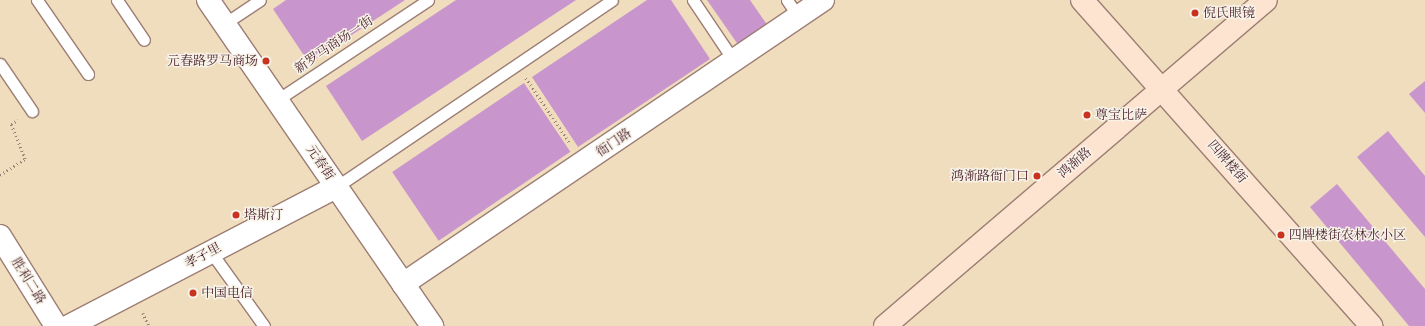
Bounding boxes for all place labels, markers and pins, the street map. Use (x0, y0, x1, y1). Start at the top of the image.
place label: 倪氏眼镜 (1203, 5, 1255, 21)
marker: 倪氏眼镜 (1190, 8, 1200, 18)
place label: 元春路罗马商场 (167, 53, 258, 69)
marker: 元春路罗马商场 (261, 56, 271, 66)
place label: 尊宝比萨 (1095, 107, 1147, 123)
marker: 尊宝比萨 (1082, 110, 1092, 120)
place label: 鸿渐路衙门口 (951, 168, 1029, 184)
marker: 鸿渐路衙门口 (1032, 171, 1042, 181)
place label: 塔斯汀 (244, 207, 283, 223)
marker: 塔斯汀 (231, 210, 241, 220)
place label: 四牌楼街农林水小区 (1289, 227, 1406, 243)
marker: 四牌楼街农林水小区 (1276, 230, 1286, 240)
place label: 中国电信 (201, 285, 253, 301)
marker: 中国电信 (188, 288, 198, 298)

